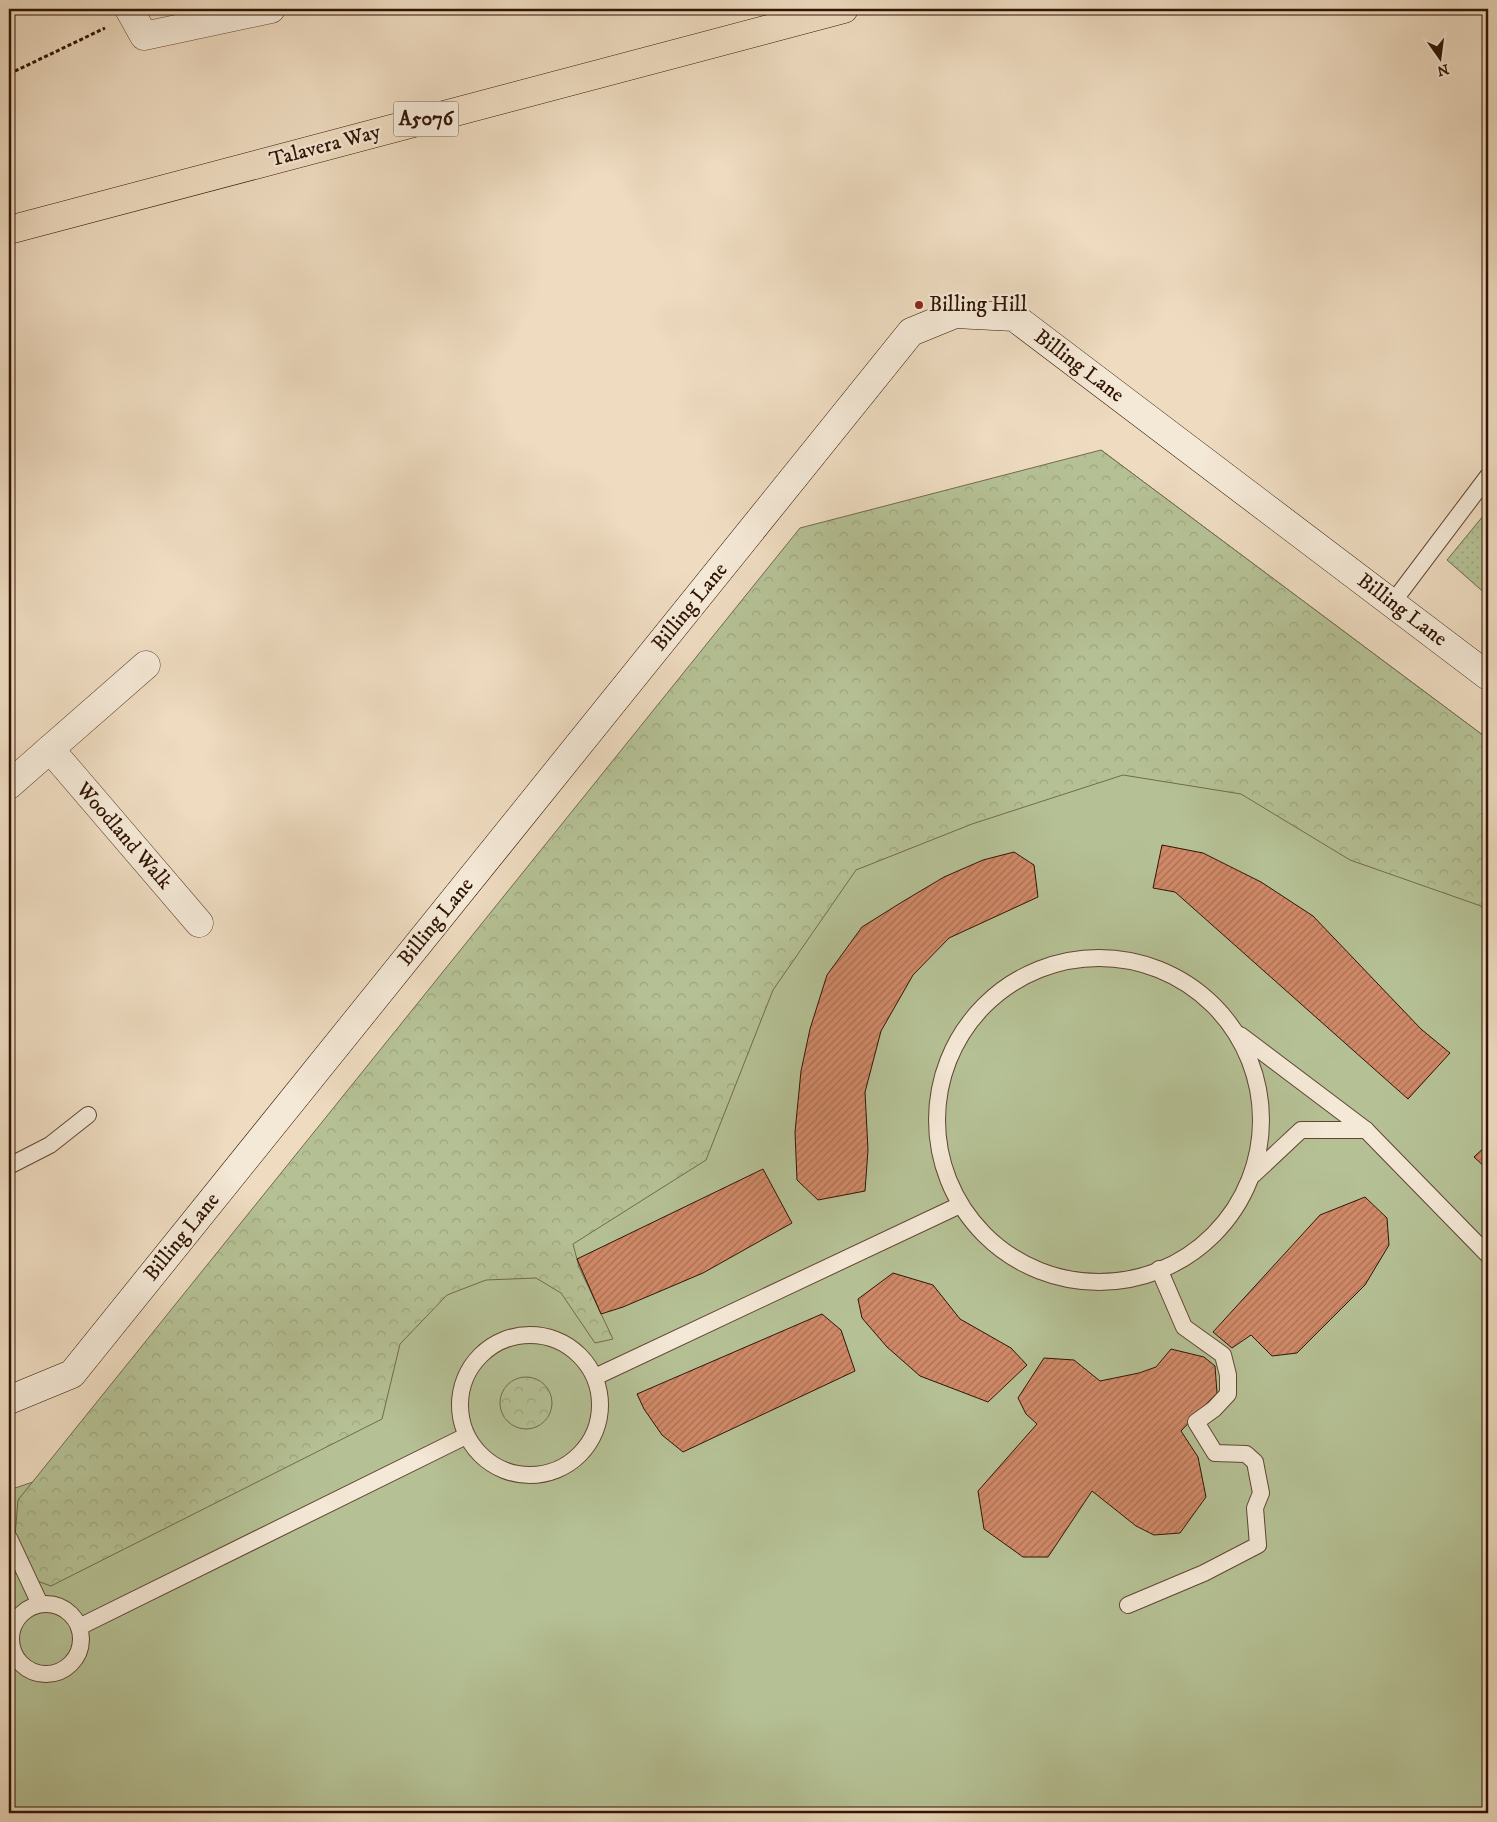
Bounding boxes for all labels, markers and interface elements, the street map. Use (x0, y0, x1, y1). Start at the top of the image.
north arrow (1414, 32, 1464, 82)
text: N (1435, 60, 1451, 80)
road number: A5076 (394, 102, 458, 136)
street label: Talavera Way (267, 118, 384, 173)
place label: Billing Hill (929, 292, 1028, 318)
marker: Billing Hill (913, 299, 925, 311)
street label: Billing Lane (1029, 324, 1129, 408)
street label: Billing Lane (647, 557, 734, 656)
street label: Billing Lane (1352, 568, 1452, 652)
street label: Woodland Walk (70, 776, 178, 895)
street label: Billing Lane (393, 872, 480, 971)
street label: Billing Lane (139, 1187, 226, 1286)

